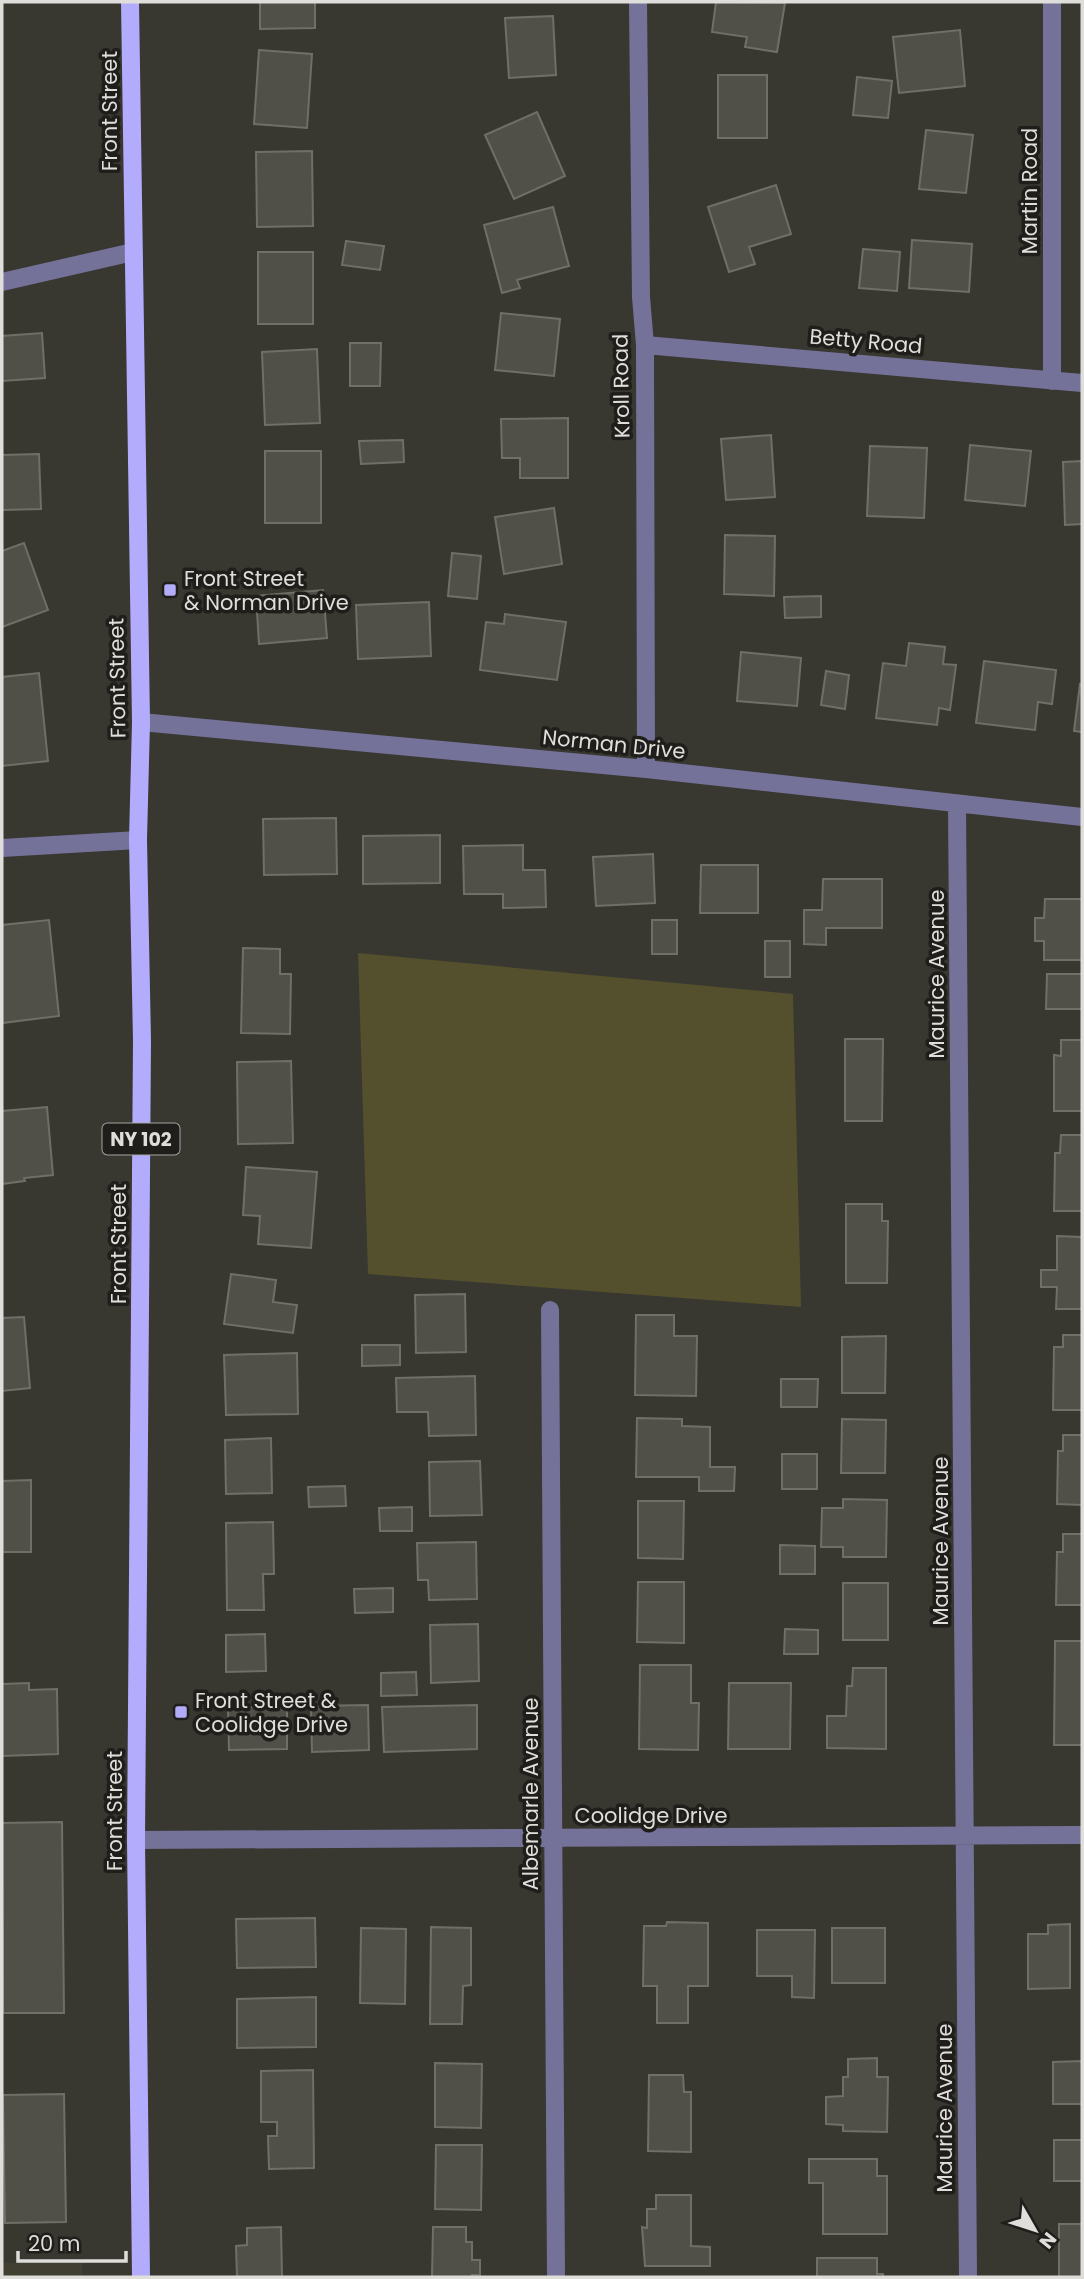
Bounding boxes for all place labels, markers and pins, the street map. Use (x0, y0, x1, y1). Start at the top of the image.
place label: Front Street & Norman Drive (184, 564, 349, 617)
marker: Front Street & Norman Drive (162, 582, 178, 598)
place label: Front Street & Coolidge Drive (195, 1686, 348, 1739)
marker: Front Street & Coolidge Drive (173, 1704, 189, 1720)

